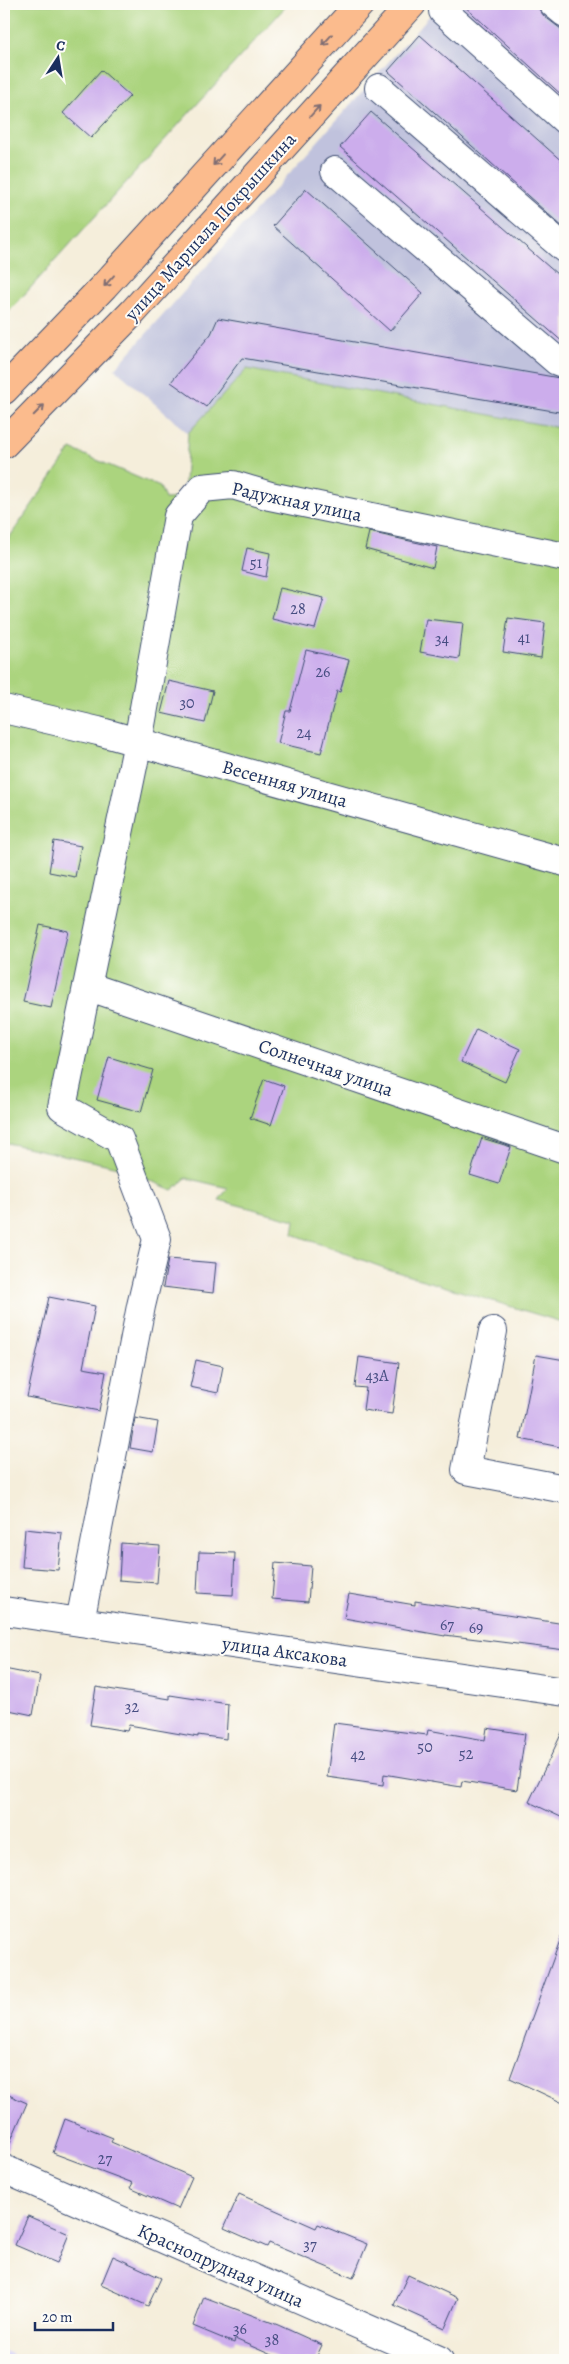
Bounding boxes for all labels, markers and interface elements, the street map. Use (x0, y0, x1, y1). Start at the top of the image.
north arrow (32, 32, 82, 82)
one-way arrow (321, 33, 333, 46)
text: С (54, 36, 67, 56)
one-way arrow (309, 104, 321, 117)
street label: улица Маршала Покрышкина (119, 127, 302, 327)
one-way arrow (212, 154, 224, 167)
one-way arrow (103, 275, 115, 288)
one-way arrow (33, 404, 45, 416)
street label: Радужная улица (229, 476, 364, 529)
house number: 51 (250, 552, 263, 574)
house number: 28 (290, 598, 306, 620)
house number: 41 (518, 627, 531, 649)
house number: 34 (435, 628, 449, 650)
house number: 26 (316, 661, 331, 683)
house number: 30 (179, 692, 195, 714)
house number: 24 (297, 722, 311, 744)
street label: Весенняя улица (219, 754, 351, 814)
street label: Солнечная улица (255, 1033, 397, 1103)
house number: 43А (365, 1365, 389, 1387)
house number: 67 (440, 1614, 454, 1636)
house number: 69 (469, 1617, 483, 1639)
street label: улица Аксакова (220, 1630, 349, 1674)
house number: 32 (125, 1696, 140, 1718)
house number: 50 (417, 1736, 433, 1758)
house number: 52 (459, 1743, 474, 1765)
house number: 42 (351, 1744, 366, 1766)
house number: 27 (98, 2148, 112, 2170)
street label: Краснопрудная улица (134, 2218, 308, 2314)
house number: 37 (303, 2234, 317, 2256)
scale bar (35, 2299, 112, 2331)
text: 20 m (42, 2307, 73, 2327)
house number: 36 (233, 2318, 247, 2340)
house number: 38 (265, 2329, 279, 2351)

